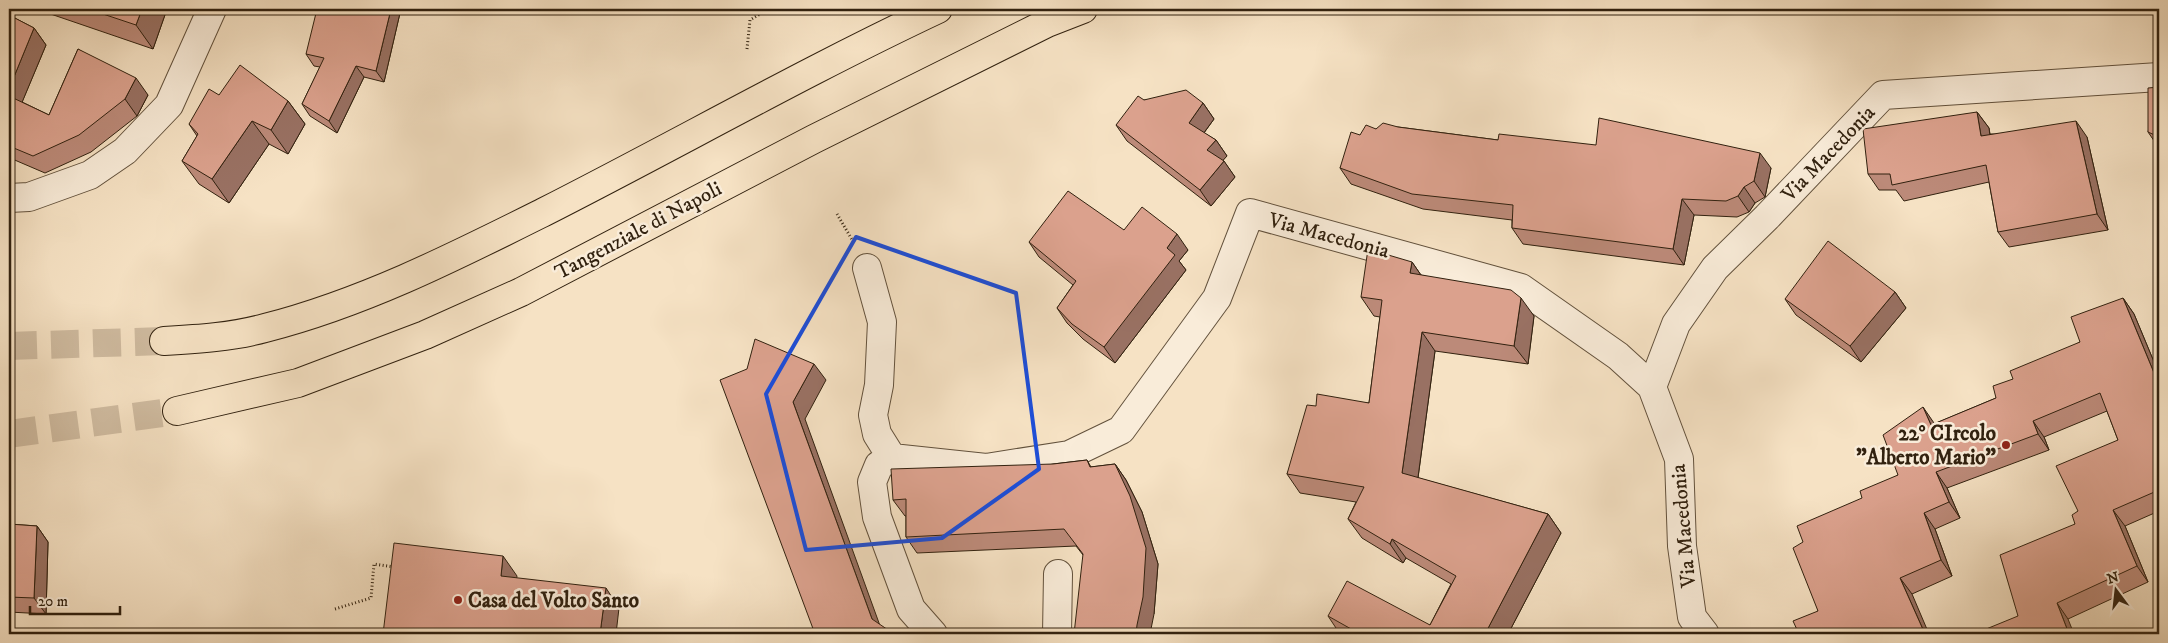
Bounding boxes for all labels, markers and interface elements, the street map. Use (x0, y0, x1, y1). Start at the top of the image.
street label: Via Macedonia (1776, 100, 1881, 208)
street label: Tangenziale di Napoli (551, 176, 726, 286)
street label: Via Macedonia (1265, 207, 1392, 265)
place label: 22° CIrcolo "Alberto Mario" (1856, 421, 1997, 471)
marker: 22° CIrcolo "Alberto Mario" (2000, 439, 2012, 451)
street label: Via Macedonia (1666, 463, 1702, 590)
north arrow (2090, 566, 2140, 616)
text: N (2105, 568, 2121, 589)
scale bar (30, 583, 120, 615)
place label: Casa del Volto Santo (468, 588, 639, 614)
text: 20 m (38, 592, 68, 611)
marker: Casa del Volto Santo (452, 594, 464, 606)

